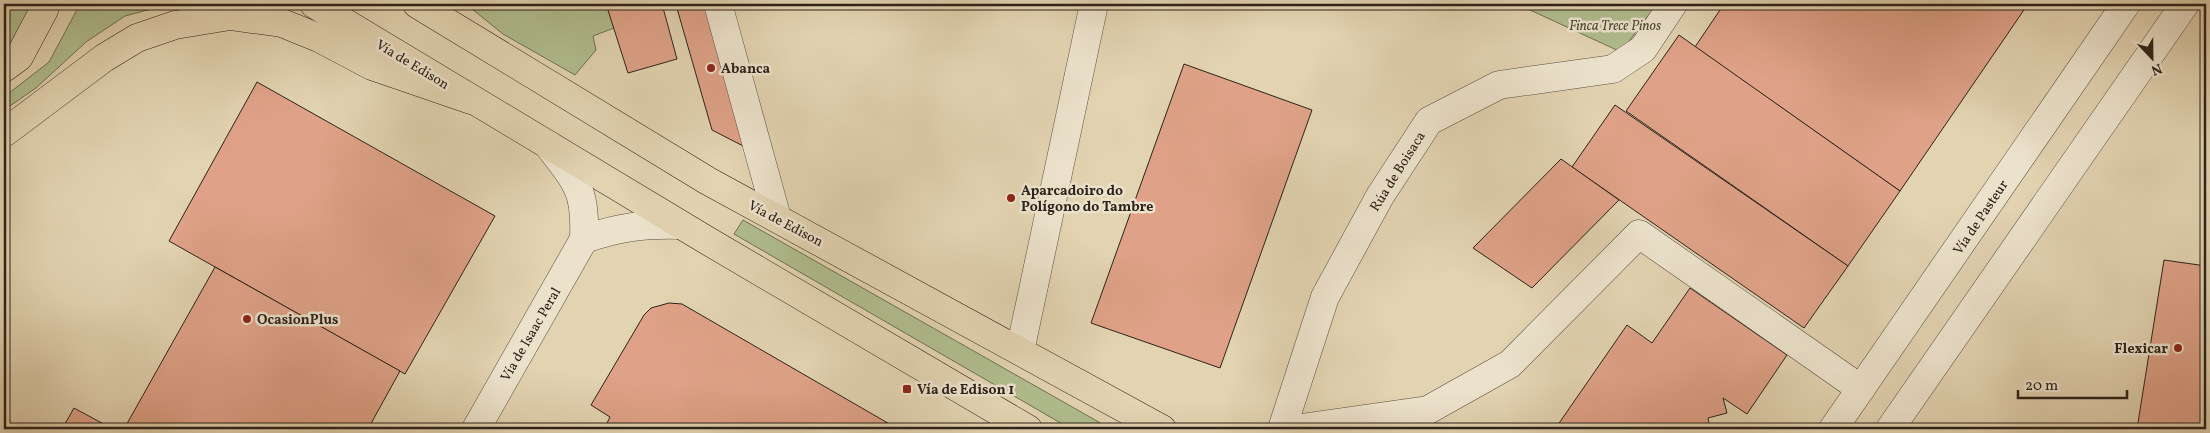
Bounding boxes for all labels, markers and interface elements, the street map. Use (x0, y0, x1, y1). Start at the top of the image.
park label: Finca Trece Pinos (1569, 17, 1661, 36)
north arrow (2128, 32, 2178, 82)
street label: Vía de Edison (372, 36, 452, 95)
text: N (2148, 58, 2165, 79)
place label: Abanca (721, 60, 771, 79)
marker: Abanca (705, 62, 717, 74)
street label: Rúa de Boisaca (1366, 128, 1430, 215)
street label: Vía de Pasteur (1949, 177, 2013, 259)
place label: Aparcadoiro do Polígono do Tambre (1021, 182, 1153, 217)
marker: Aparcadoiro do Polígono do Tambre (1005, 192, 1017, 204)
street label: Vía de Edison (744, 197, 826, 252)
street label: Vía de Isaac Peral (497, 284, 566, 385)
place label: OcasionPlus (257, 311, 339, 330)
marker: OcasionPlus (241, 313, 253, 325)
place label: Flexicar (2114, 340, 2168, 359)
marker: Flexicar (2172, 342, 2184, 354)
scale bar (2018, 368, 2126, 400)
text: 20 m (2025, 376, 2058, 397)
place label: Vía de Edison 1 (917, 381, 1014, 400)
marker: Vía de Edison 1 (901, 383, 913, 395)

